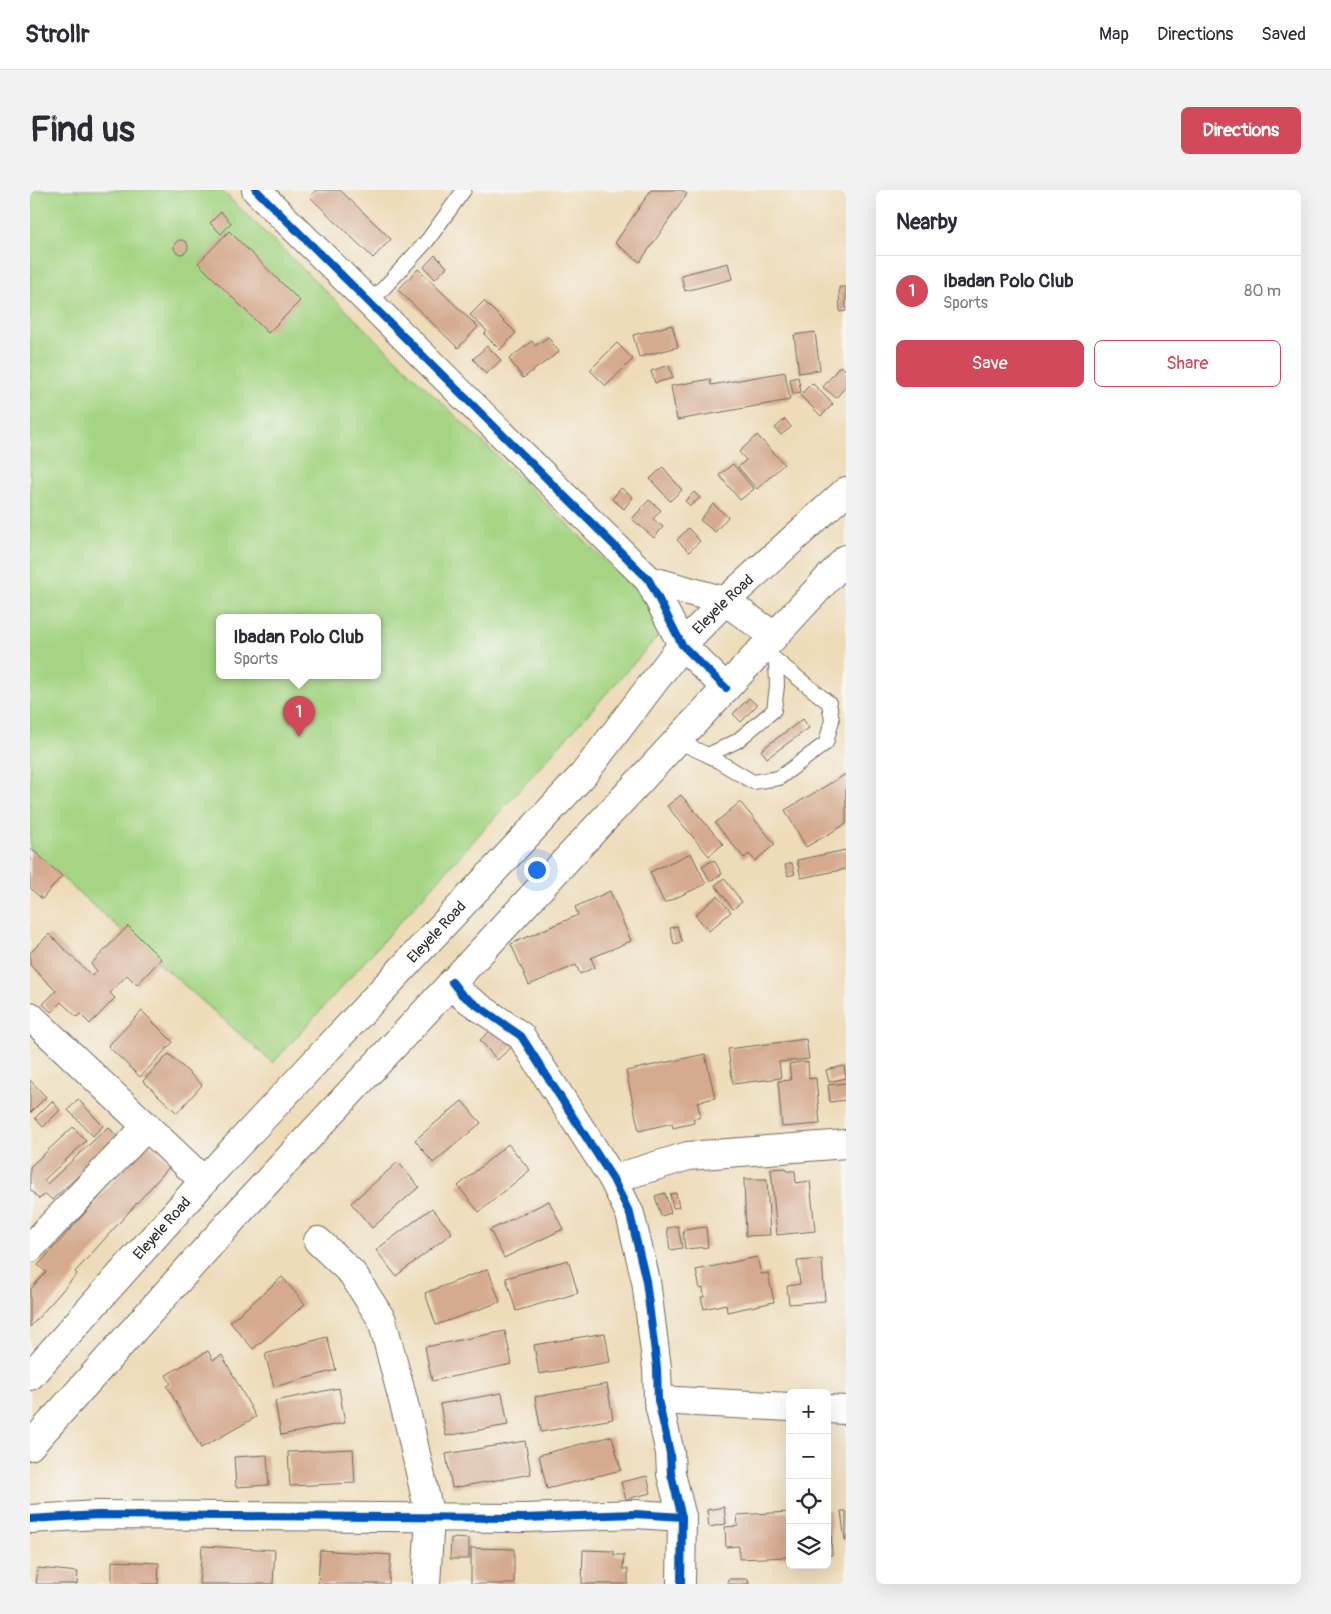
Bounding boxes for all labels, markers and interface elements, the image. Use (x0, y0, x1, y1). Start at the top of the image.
text: Strollr (25, 20, 90, 49)
text: Map (1099, 23, 1129, 46)
text: Directions (1157, 23, 1233, 46)
text: Saved (1261, 23, 1306, 46)
button: Directions (1181, 107, 1301, 154)
text: Find us (30, 108, 135, 152)
text: Nearby (896, 209, 957, 236)
text: Ibadan Polo Club (943, 269, 1074, 293)
text: 1 (909, 281, 915, 301)
text: 80 m (1244, 281, 1281, 301)
text: Sports (943, 293, 988, 313)
button: Save (896, 340, 1084, 387)
button: Share (1094, 340, 1281, 387)
street label: Eleyele Road (688, 570, 757, 638)
popup (216, 614, 381, 679)
text: Ibadan Polo Club (233, 625, 364, 649)
text: Sports (233, 649, 278, 669)
pin: 1 (283, 696, 315, 737)
your location (524, 857, 550, 883)
street label: Eleyele Road (403, 897, 470, 967)
street label: Eleyele Road (129, 1193, 195, 1264)
map controls (786, 1389, 831, 1569)
button: + (786, 1389, 831, 1434)
button: − (786, 1434, 831, 1479)
button: locate (786, 1479, 831, 1524)
button: layers (786, 1524, 831, 1569)

